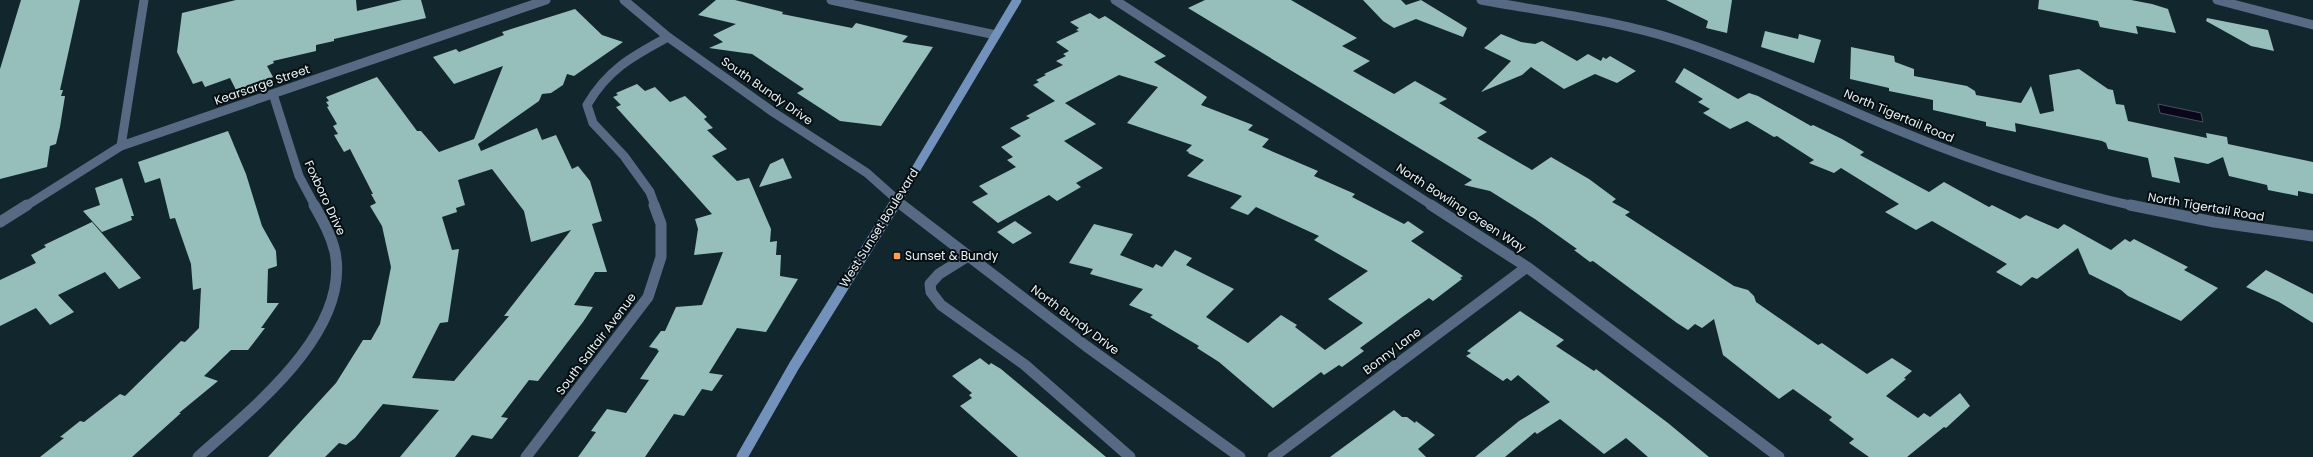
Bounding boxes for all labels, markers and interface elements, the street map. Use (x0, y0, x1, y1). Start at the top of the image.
street label: South Bundy Drive (718, 53, 817, 129)
street label: Kearsarge Street (212, 60, 312, 109)
street label: North Tigertail Road (1842, 85, 1957, 146)
street label: Foxboro Drive (301, 158, 350, 238)
street label: North Bowling Green Way (1393, 159, 1530, 256)
street label: West Sunset Boulevard (835, 165, 922, 290)
street label: North Tigertail Road (2146, 188, 2266, 225)
place label: Sunset & Bundy (905, 247, 999, 264)
marker: Sunset & Bundy (892, 251, 902, 261)
street label: North Bundy Drive (1028, 281, 1123, 359)
street label: South Saltair Avenue (552, 289, 640, 398)
street label: Bonny Lane (1359, 323, 1424, 378)

